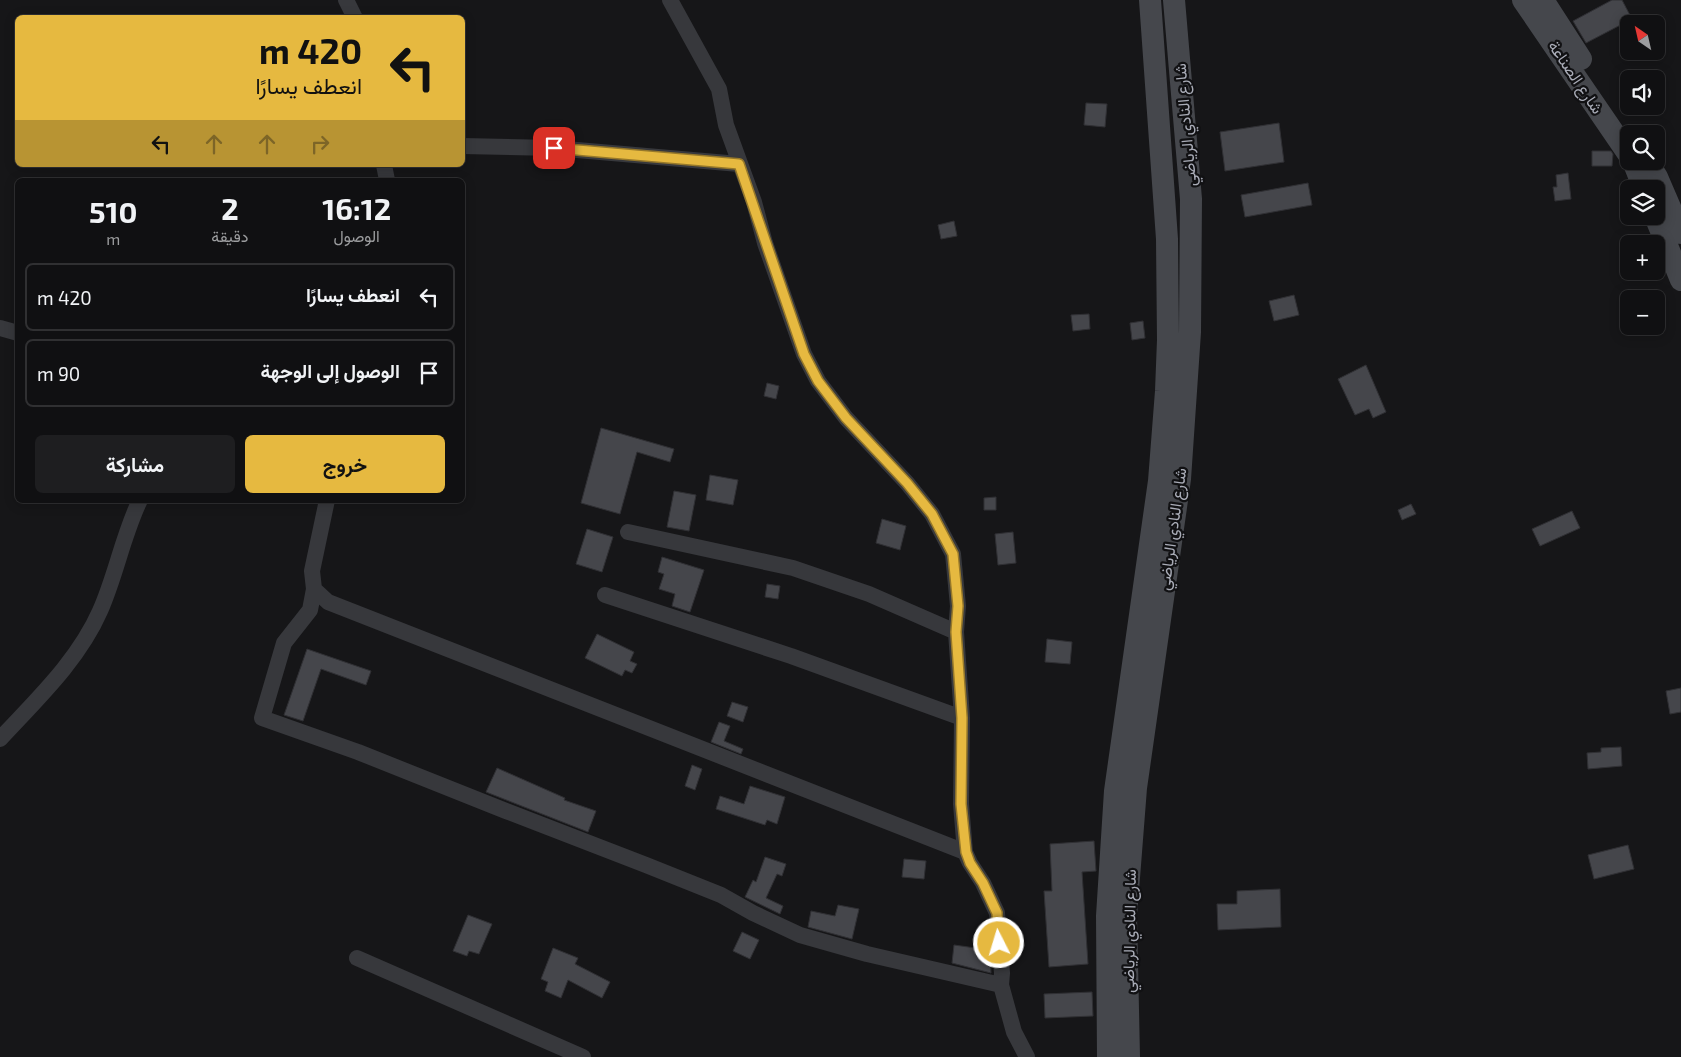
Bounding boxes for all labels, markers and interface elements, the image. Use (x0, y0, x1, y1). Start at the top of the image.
north arrow (1620, 15, 1665, 60)
map controls (1620, 15, 1665, 335)
text: 420 m (259, 29, 362, 71)
icon: left (380, 35, 445, 100)
street label: شارع الصناعة (1543, 37, 1608, 119)
street label: شارع النادي الرياضي (1170, 62, 1204, 187)
button: sound (1620, 70, 1665, 115)
text: انعطف يسارًا (256, 72, 362, 98)
button: search (1620, 125, 1665, 170)
pin (533, 127, 575, 169)
icon: left (147, 130, 175, 158)
icon: ahead (200, 130, 228, 158)
icon: ahead (253, 130, 281, 158)
icon: right (306, 130, 334, 158)
icon: arrive (540, 134, 568, 162)
button: layers (1620, 180, 1665, 225)
text: 2 (221, 190, 239, 226)
text: 16:12 (322, 190, 391, 226)
text: 510 (89, 193, 137, 229)
text: دقيقة (211, 226, 248, 245)
text: الوصول (334, 226, 380, 245)
text: m (106, 229, 120, 248)
button: + (1620, 235, 1665, 280)
text: انعطف يسارًا (306, 283, 400, 306)
icon: left (415, 283, 443, 311)
text: 420 m (37, 286, 92, 309)
button: − (1620, 290, 1665, 335)
text: الوصول إلى الوجهة (260, 359, 400, 382)
icon: arrive (415, 359, 443, 387)
text: 90 m (37, 362, 80, 385)
button: مشاركة (35, 435, 235, 493)
button: خروج (245, 435, 445, 493)
street label: شارع النادي الرياضي (1153, 466, 1194, 592)
street label: شارع النادي الرياضي (1118, 869, 1144, 993)
position arrow (972, 916, 1024, 968)

